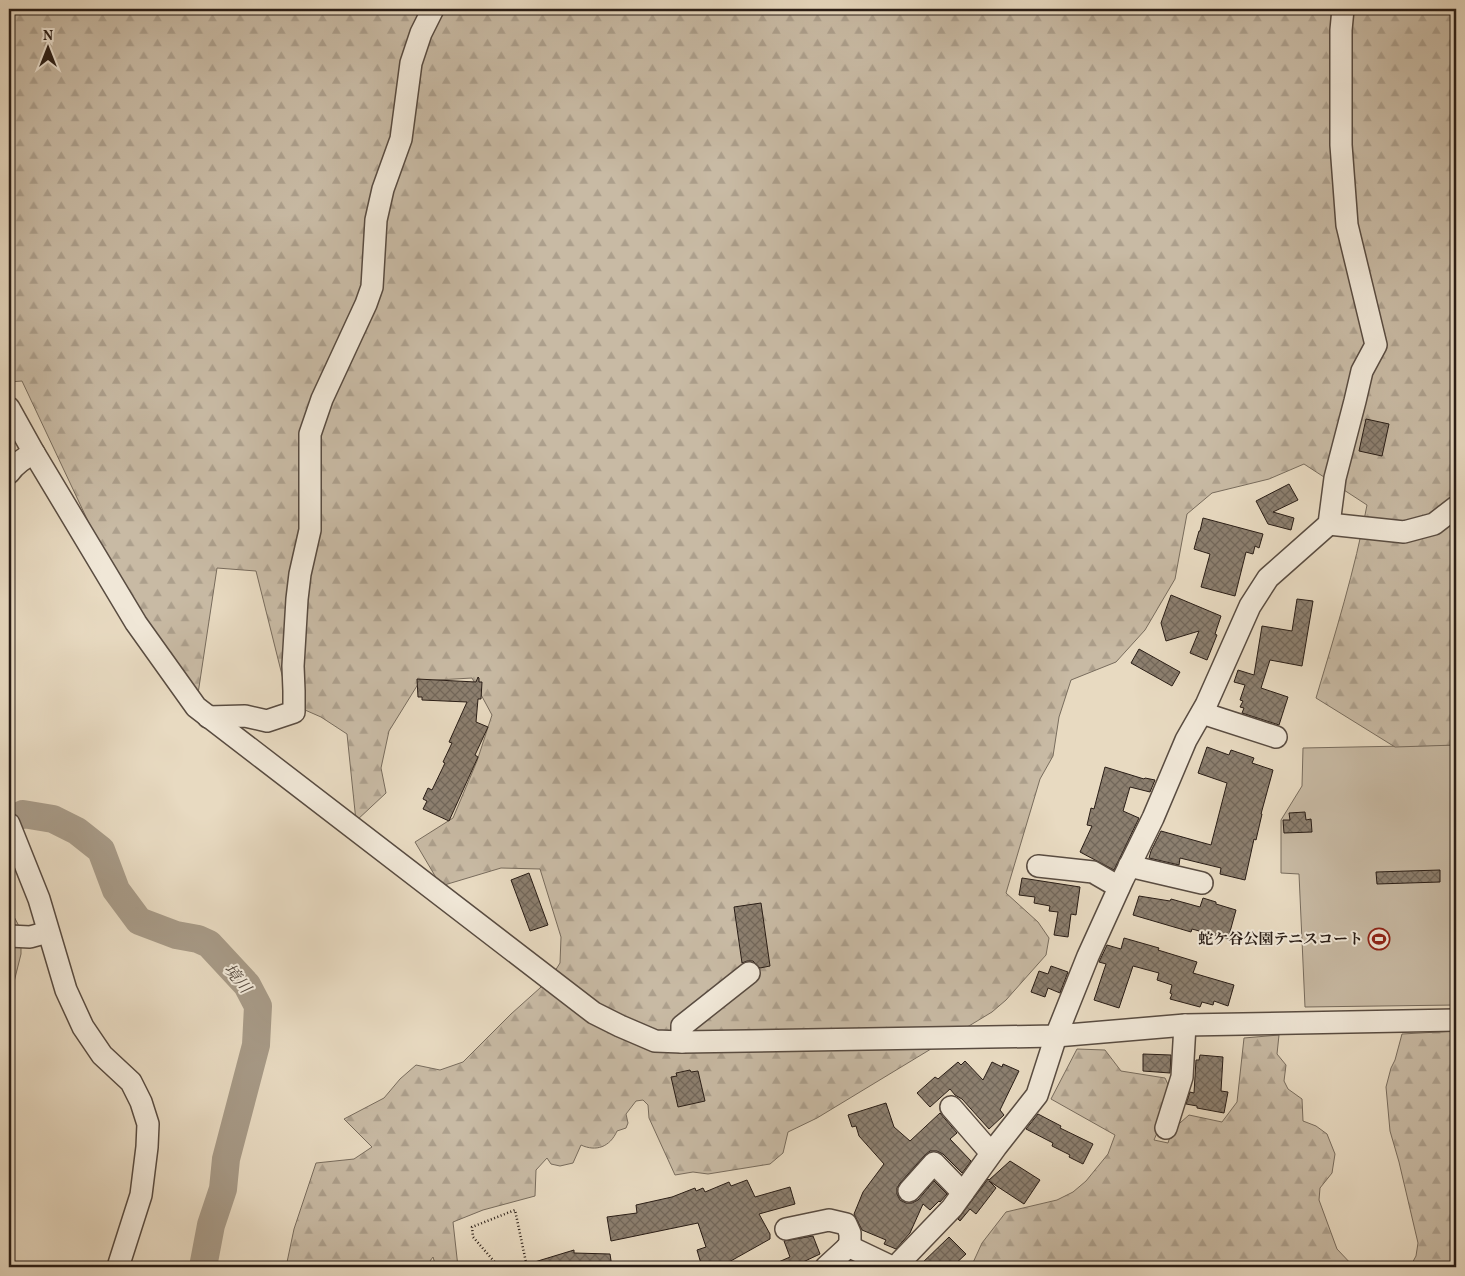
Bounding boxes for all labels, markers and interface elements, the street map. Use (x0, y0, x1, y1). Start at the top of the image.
north arrow (22, 22, 72, 72)
text: N (43, 27, 53, 46)
sports icon: 蛇ケ谷公園テニスコート (1367, 927, 1391, 951)
place label: 蛇ケ谷公園テニスコート (1199, 930, 1363, 951)
water label: 境川 (218, 960, 256, 1000)

